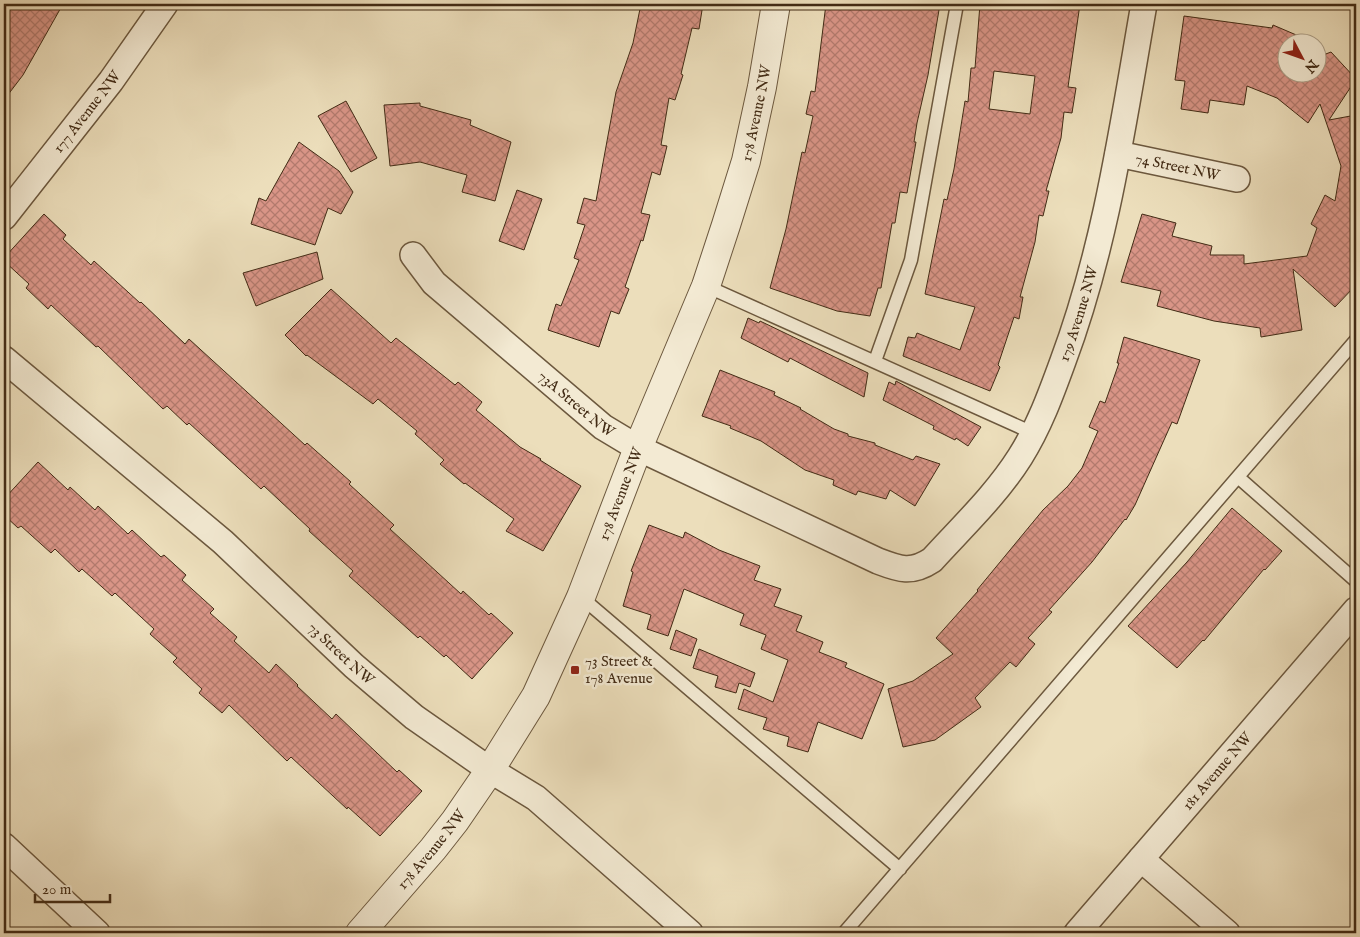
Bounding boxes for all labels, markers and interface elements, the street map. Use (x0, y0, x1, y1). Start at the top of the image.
north arrow (1278, 32, 1328, 82)
text: N (1300, 55, 1322, 76)
street label: 178 Avenue NW (737, 63, 775, 163)
street label: 177 Avenue NW (49, 66, 125, 157)
street label: 74 Street NW (1134, 148, 1222, 185)
street label: 179 Avenue NW (1054, 263, 1102, 364)
street label: 73A Street NW (534, 367, 619, 442)
street label: 178 Avenue NW (594, 444, 647, 543)
street label: 73 Street NW (304, 618, 379, 689)
place label: 73 Street & 178 Avenue (585, 652, 653, 688)
marker: 73 Street & 178 Avenue (569, 664, 581, 676)
street label: 181 Avenue NW (1178, 728, 1256, 814)
street label: 178 Avenue NW (393, 805, 470, 893)
scale bar (35, 872, 110, 904)
text: 20 m (42, 880, 72, 899)

